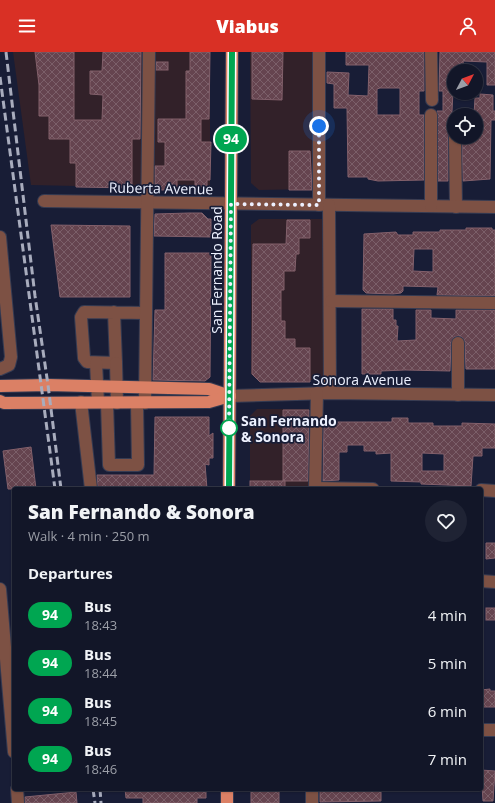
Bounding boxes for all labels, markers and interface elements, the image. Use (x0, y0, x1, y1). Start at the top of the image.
text: Viabus (216, 14, 279, 38)
icon: menu (16, 15, 38, 37)
icon: person (457, 15, 479, 37)
north arrow (447, 64, 483, 100)
map controls (447, 64, 483, 144)
button: locate (447, 108, 483, 144)
your location (309, 116, 329, 136)
line badge: 94 (213, 126, 249, 152)
text: 94 (223, 129, 239, 148)
street label: Ruberta Avenue (109, 178, 214, 198)
street label: San Fernando Road (207, 206, 226, 334)
street label: Sonora Avenue (313, 370, 412, 389)
place label: San Fernando & Sonora (241, 411, 337, 446)
marker: San Fernando & Sonora (220, 419, 238, 437)
text: San Fernando & Sonora (28, 499, 255, 525)
button: heart (425, 500, 467, 542)
text: Walk · 4 min · 250 m (28, 527, 150, 545)
text: Departures (28, 563, 113, 583)
text: Bus (84, 596, 111, 616)
text: 94 (42, 605, 58, 624)
text: 4 min (428, 605, 467, 625)
text: 18:43 (84, 616, 117, 634)
text: Bus (84, 644, 111, 664)
text: 94 (42, 653, 58, 672)
text: 5 min (428, 653, 467, 673)
text: 18:44 (84, 664, 117, 682)
text: Bus (84, 692, 111, 712)
text: 94 (42, 701, 58, 720)
text: 6 min (428, 701, 467, 721)
text: 18:45 (84, 712, 117, 730)
text: Bus (84, 740, 111, 760)
text: 94 (42, 749, 58, 768)
text: 7 min (428, 749, 467, 769)
text: 18:46 (84, 760, 117, 778)

